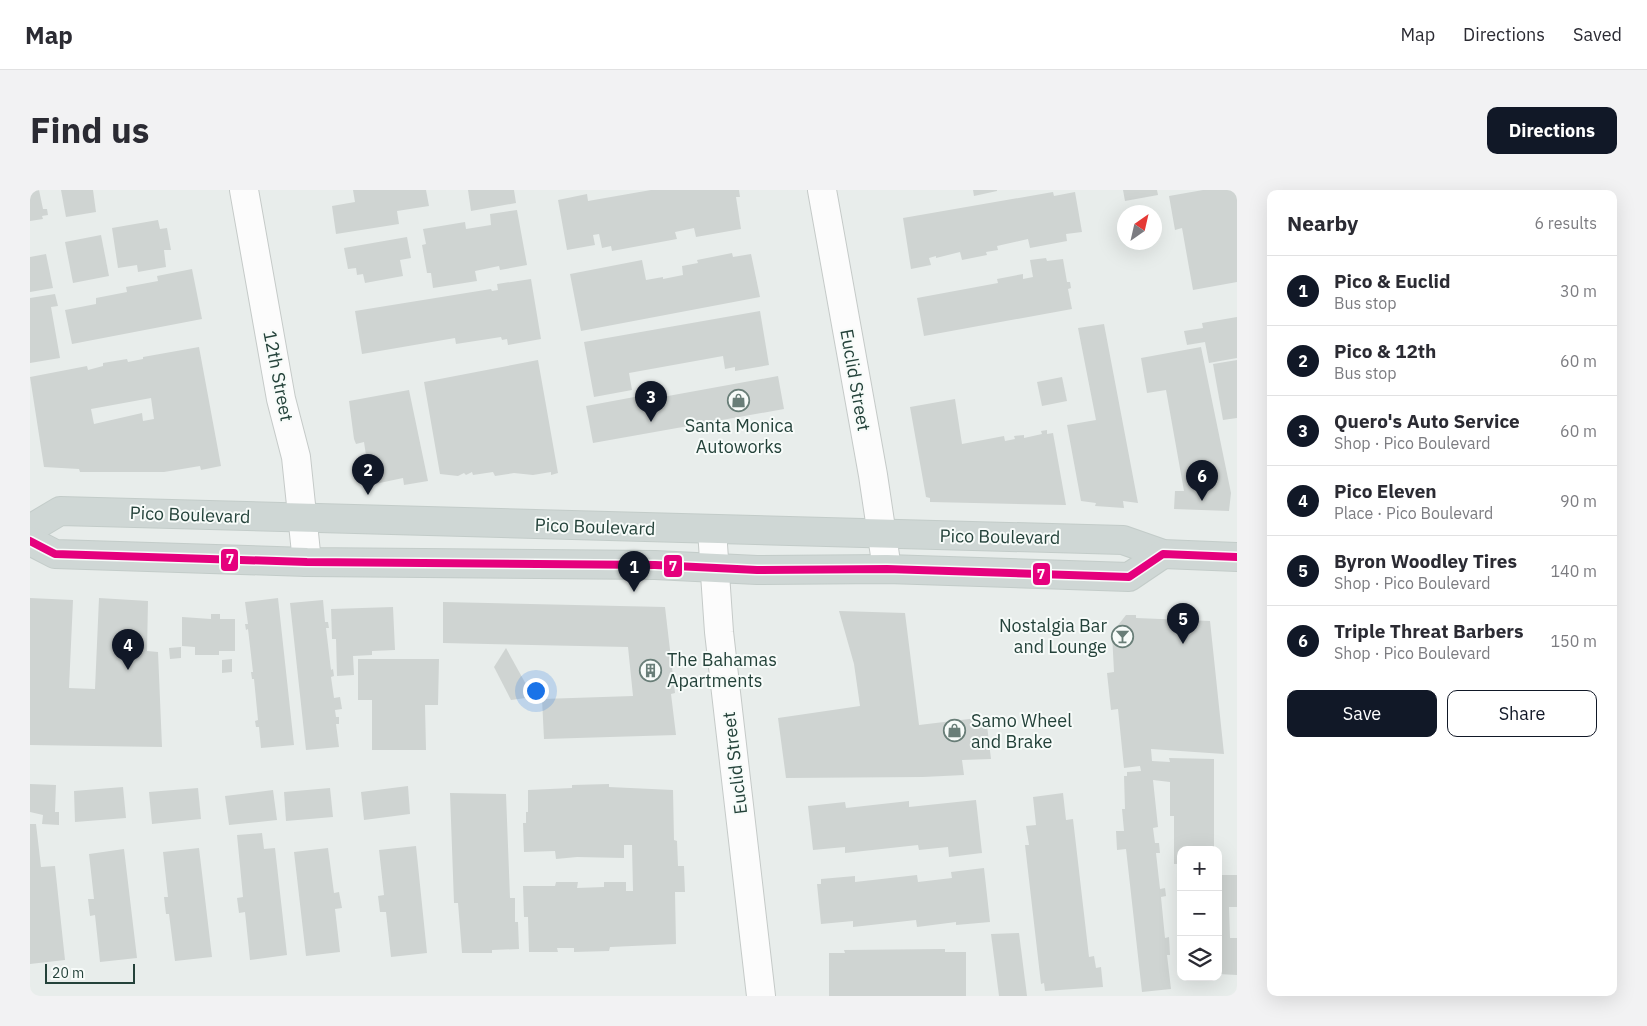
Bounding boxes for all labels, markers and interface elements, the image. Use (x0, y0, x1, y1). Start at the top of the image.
text: Map (25, 19, 73, 51)
text: Map (1400, 23, 1435, 46)
text: Directions (1463, 23, 1545, 46)
text: Saved (1573, 23, 1622, 46)
text: Find us (30, 107, 149, 153)
button: Directions (1487, 107, 1617, 154)
north arrow (1117, 205, 1162, 250)
text: Nearby (1287, 209, 1358, 237)
text: 6 results (1534, 213, 1597, 233)
text: Pico & Euclid (1334, 269, 1450, 293)
text: 1 (1298, 281, 1308, 301)
text: 30 m (1560, 281, 1597, 301)
text: Bus stop (1334, 293, 1397, 313)
street label: Euclid Street (835, 327, 876, 433)
street label: 12th Street (258, 329, 299, 423)
text: Pico & 12th (1334, 339, 1436, 363)
text: 2 (1298, 351, 1308, 371)
text: 60 m (1560, 351, 1597, 371)
text: Bus stop (1334, 363, 1397, 383)
pin: 3 (635, 381, 667, 422)
shop icon: Santa Monica Autoworks (727, 389, 751, 413)
text: Quero's Auto Service (1334, 409, 1520, 433)
place label: Santa Monica Autoworks (685, 414, 794, 458)
text: 3 (1298, 421, 1308, 441)
text: 60 m (1560, 421, 1597, 441)
text: Shop · Pico Boulevard (1334, 433, 1491, 453)
pin: 2 (352, 454, 384, 495)
pin: 6 (1186, 460, 1218, 501)
text: Pico Eleven (1334, 479, 1437, 503)
text: 4 (1298, 491, 1308, 511)
text: 90 m (1560, 491, 1597, 511)
street label: Pico Boulevard (129, 501, 251, 528)
text: Place · Pico Boulevard (1334, 503, 1493, 523)
street label: Pico Boulevard (534, 513, 656, 540)
street label: Pico Boulevard (940, 524, 1061, 549)
line badge: 7 (220, 548, 239, 572)
text: Byron Woodley Tires (1334, 549, 1517, 573)
text: 7 (226, 550, 234, 568)
pin: 1 (618, 551, 650, 592)
line badge: 7 (663, 554, 683, 578)
text: 7 (669, 557, 677, 575)
text: 5 (1298, 561, 1308, 581)
text: 140 m (1550, 561, 1597, 581)
line badge: 7 (1032, 562, 1051, 586)
text: 7 (1037, 565, 1045, 583)
text: Shop · Pico Boulevard (1334, 573, 1491, 593)
pin: 5 (1167, 603, 1199, 644)
place label: Nostalgia Bar and Lounge (999, 614, 1107, 658)
text: Triple Threat Barbers (1334, 619, 1524, 643)
bar icon: Nostalgia Bar and Lounge (1111, 624, 1135, 648)
pin: 4 (112, 629, 144, 670)
text: 6 (1298, 631, 1308, 651)
text: 150 m (1550, 631, 1597, 651)
text: Shop · Pico Boulevard (1334, 643, 1491, 663)
place label: The Bahamas Apartments (667, 648, 777, 692)
building icon: The Bahamas Apartments (639, 658, 663, 682)
your location (523, 678, 549, 704)
button: Save (1287, 690, 1437, 737)
button: Share (1447, 690, 1597, 737)
place label: Samo Wheel and Brake (971, 709, 1072, 753)
street label: Euclid Street (717, 710, 752, 816)
shop icon: Samo Wheel and Brake (943, 719, 967, 743)
map controls (1177, 846, 1222, 981)
button: + (1177, 846, 1222, 891)
button: − (1177, 891, 1222, 936)
button: layers (1177, 936, 1222, 981)
scale bar (45, 961, 135, 984)
text: 20 m (52, 964, 84, 982)

